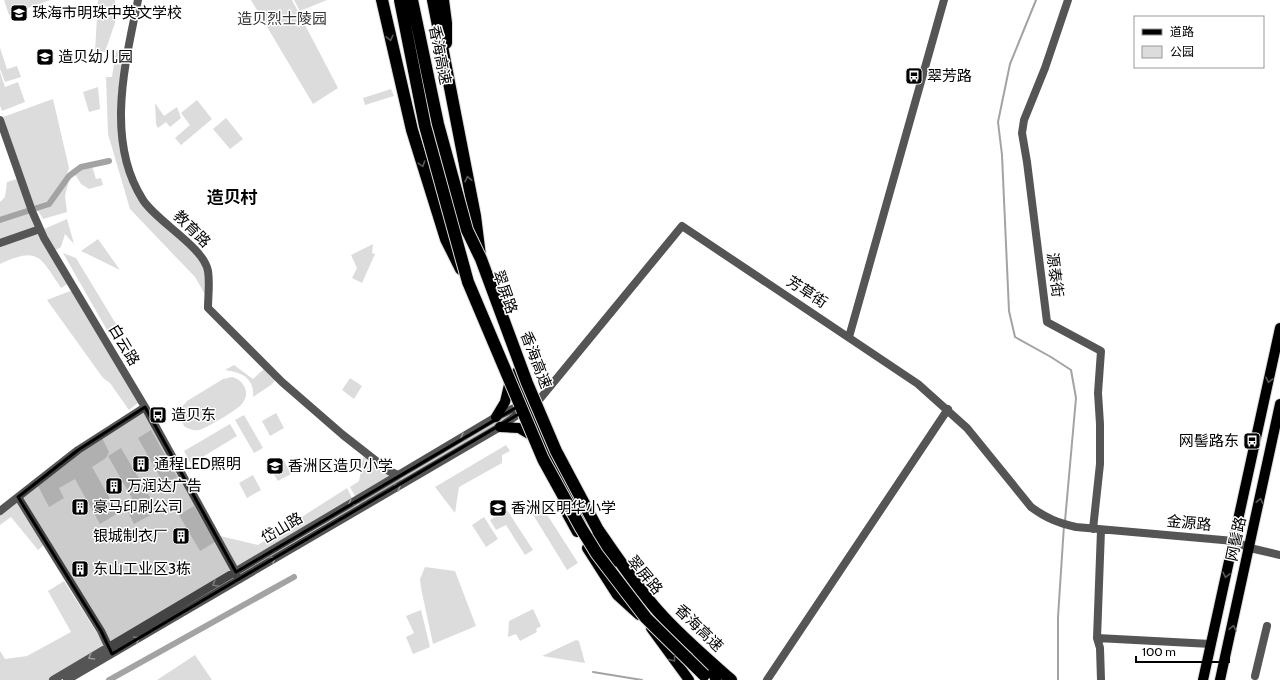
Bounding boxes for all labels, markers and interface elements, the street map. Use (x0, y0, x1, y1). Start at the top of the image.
school or university icon: 珠海市明珠中英文学校 (9, 3, 29, 23)
place label: 珠海市明珠中英文学校 (32, 4, 182, 22)
park label: 造贝烈士陵园 (237, 10, 327, 28)
legend (1134, 16, 1264, 68)
street label: 香海高速 (425, 24, 455, 86)
text: 道路 (1170, 24, 1194, 39)
one-way arrow (386, 35, 394, 41)
text: 公园 (1170, 44, 1194, 59)
school or university icon: 造贝幼儿园 (35, 47, 55, 67)
place label: 造贝幼儿园 (58, 48, 133, 66)
bus stop icon: 翠芳路 (904, 66, 924, 86)
place label: 翠芳路 (927, 67, 972, 85)
one-way arrow (418, 160, 426, 167)
one-way arrow (464, 176, 472, 182)
district label: 造贝村 (207, 187, 258, 207)
street label: 教育路 (170, 207, 214, 251)
street label: 源泰街 (1043, 252, 1067, 298)
street label: 翠屏路 (489, 268, 521, 316)
street label: 芳草街 (783, 272, 831, 312)
street label: 白云路 (105, 321, 143, 369)
street label: 香海高速 (517, 329, 555, 391)
one-way arrow (1265, 377, 1273, 383)
bus stop icon: 造贝东 (148, 405, 168, 425)
place label: 造贝东 (171, 406, 216, 424)
bus stop icon: 网髻路东 (1242, 431, 1262, 451)
one-way arrow (460, 432, 467, 440)
place label: 网髻路东 (1179, 432, 1239, 450)
building icon: 通程LED照明 (131, 454, 151, 474)
place label: 通程LED照明 (154, 455, 241, 473)
school or university icon: 香洲区造贝小学 (265, 456, 285, 476)
place label: 香洲区造贝小学 (288, 457, 393, 475)
building icon: 万润达广告 (104, 476, 124, 496)
place label: 万润达广告 (127, 477, 202, 495)
one-way arrow (394, 484, 401, 491)
building icon: 豪马印刷公司 (70, 497, 90, 517)
place label: 豪马印刷公司 (93, 498, 183, 516)
school or university icon: 香洲区明华小学 (488, 498, 508, 518)
one-way arrow (1255, 498, 1263, 504)
one-way arrow (348, 499, 355, 506)
place label: 香洲区明华小学 (511, 499, 616, 517)
street label: 岱山路 (258, 509, 306, 547)
street label: 金源路 (1166, 512, 1212, 534)
street label: 网髻路 (1223, 515, 1249, 563)
building icon: 银城制衣厂 (171, 526, 191, 546)
place label: 银城制衣厂 (93, 527, 168, 545)
street label: 翠屏路 (624, 552, 666, 598)
one-way arrow (269, 557, 276, 564)
building icon: 东山工业区3栋 (70, 559, 90, 579)
place label: 东山工业区3栋 (93, 560, 191, 578)
one-way arrow (1223, 572, 1231, 579)
one-way arrow (212, 579, 219, 586)
street label: 香海高速 (671, 601, 727, 655)
one-way arrow (1228, 625, 1236, 632)
one-way arrow (133, 637, 140, 644)
scale bar (1136, 638, 1229, 664)
text: 100 m (1142, 644, 1176, 659)
one-way arrow (88, 653, 95, 660)
one-way arrow (668, 654, 675, 661)

